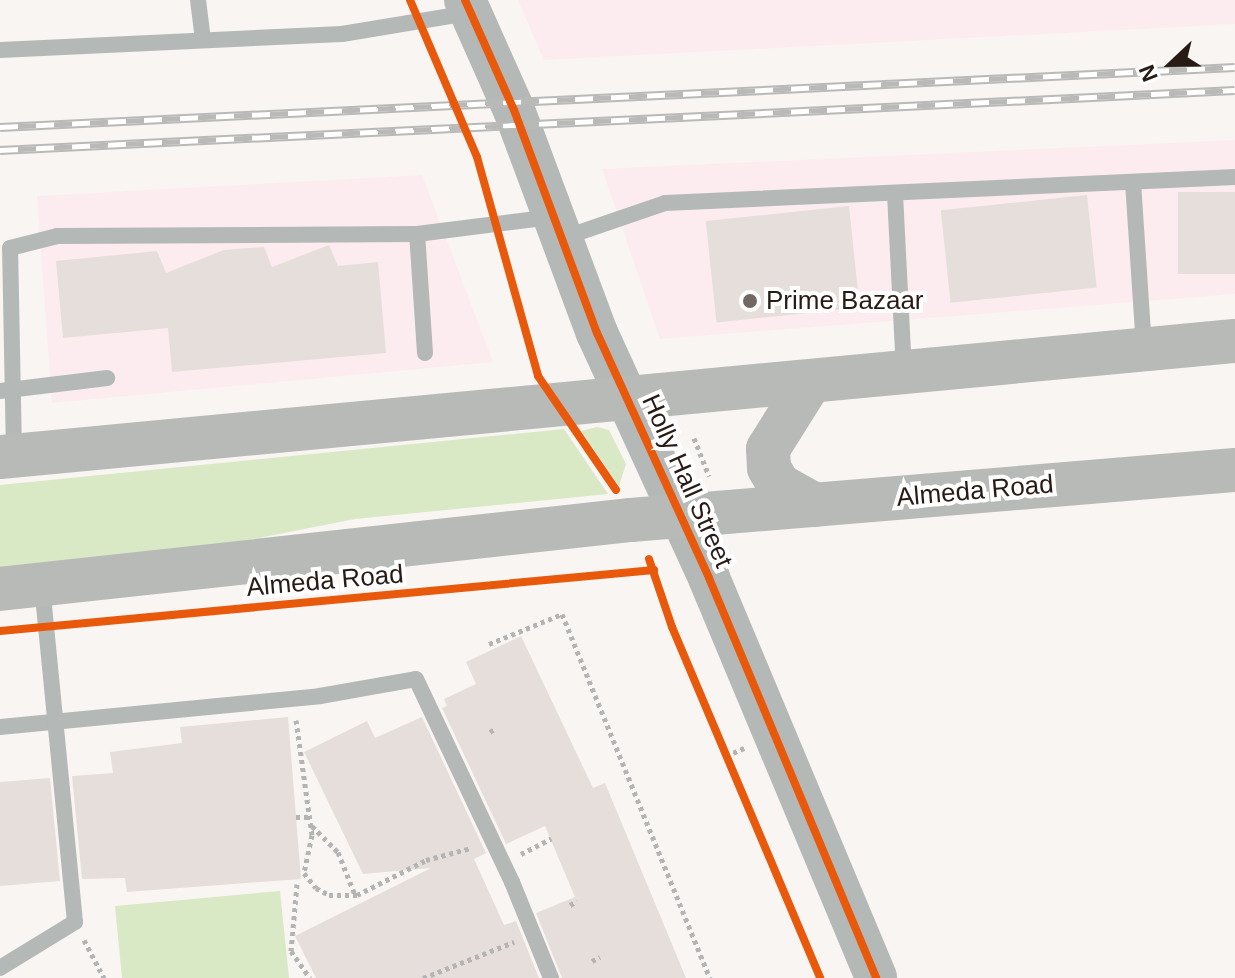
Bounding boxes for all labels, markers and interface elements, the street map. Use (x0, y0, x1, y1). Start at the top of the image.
north arrow (1131, 24, 1211, 104)
text: N (1134, 61, 1163, 85)
place label: Prime Bazaar (766, 285, 923, 317)
marker: Prime Bazaar (741, 292, 759, 310)
street label: Holly Hall Street (635, 390, 739, 572)
street label: Almeda Road (895, 469, 1055, 513)
street label: Almeda Road (245, 559, 405, 603)

